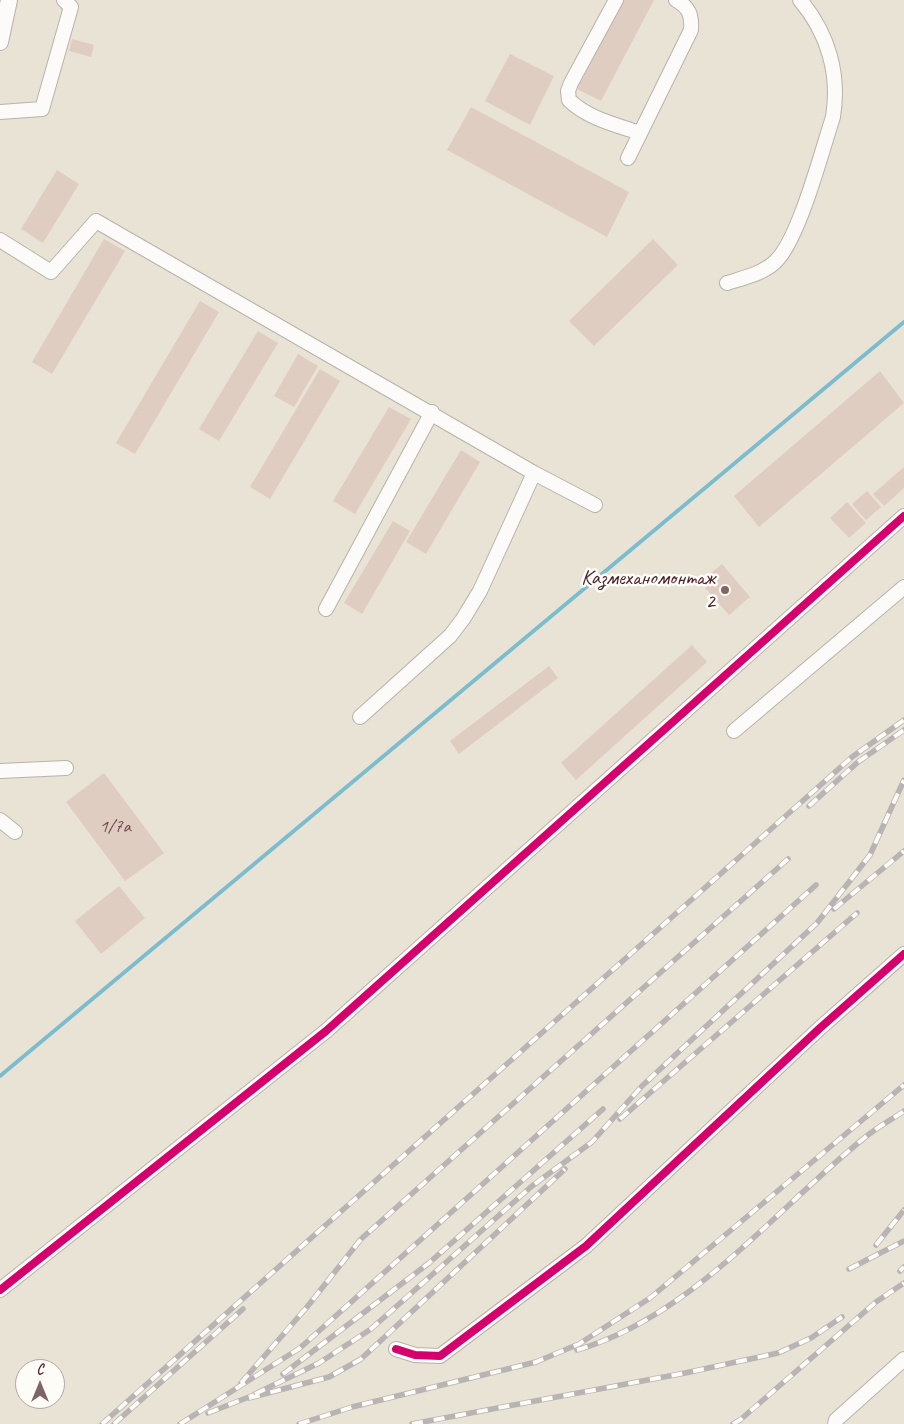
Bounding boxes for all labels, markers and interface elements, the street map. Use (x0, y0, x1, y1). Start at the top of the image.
place label: Казмеханомонтаж 2 (581, 565, 715, 615)
marker: Казмеханомонтаж 2 (719, 584, 731, 596)
house number: 1/7а (99, 816, 131, 838)
north arrow (15, 1359, 65, 1409)
text: С (37, 1361, 43, 1378)

